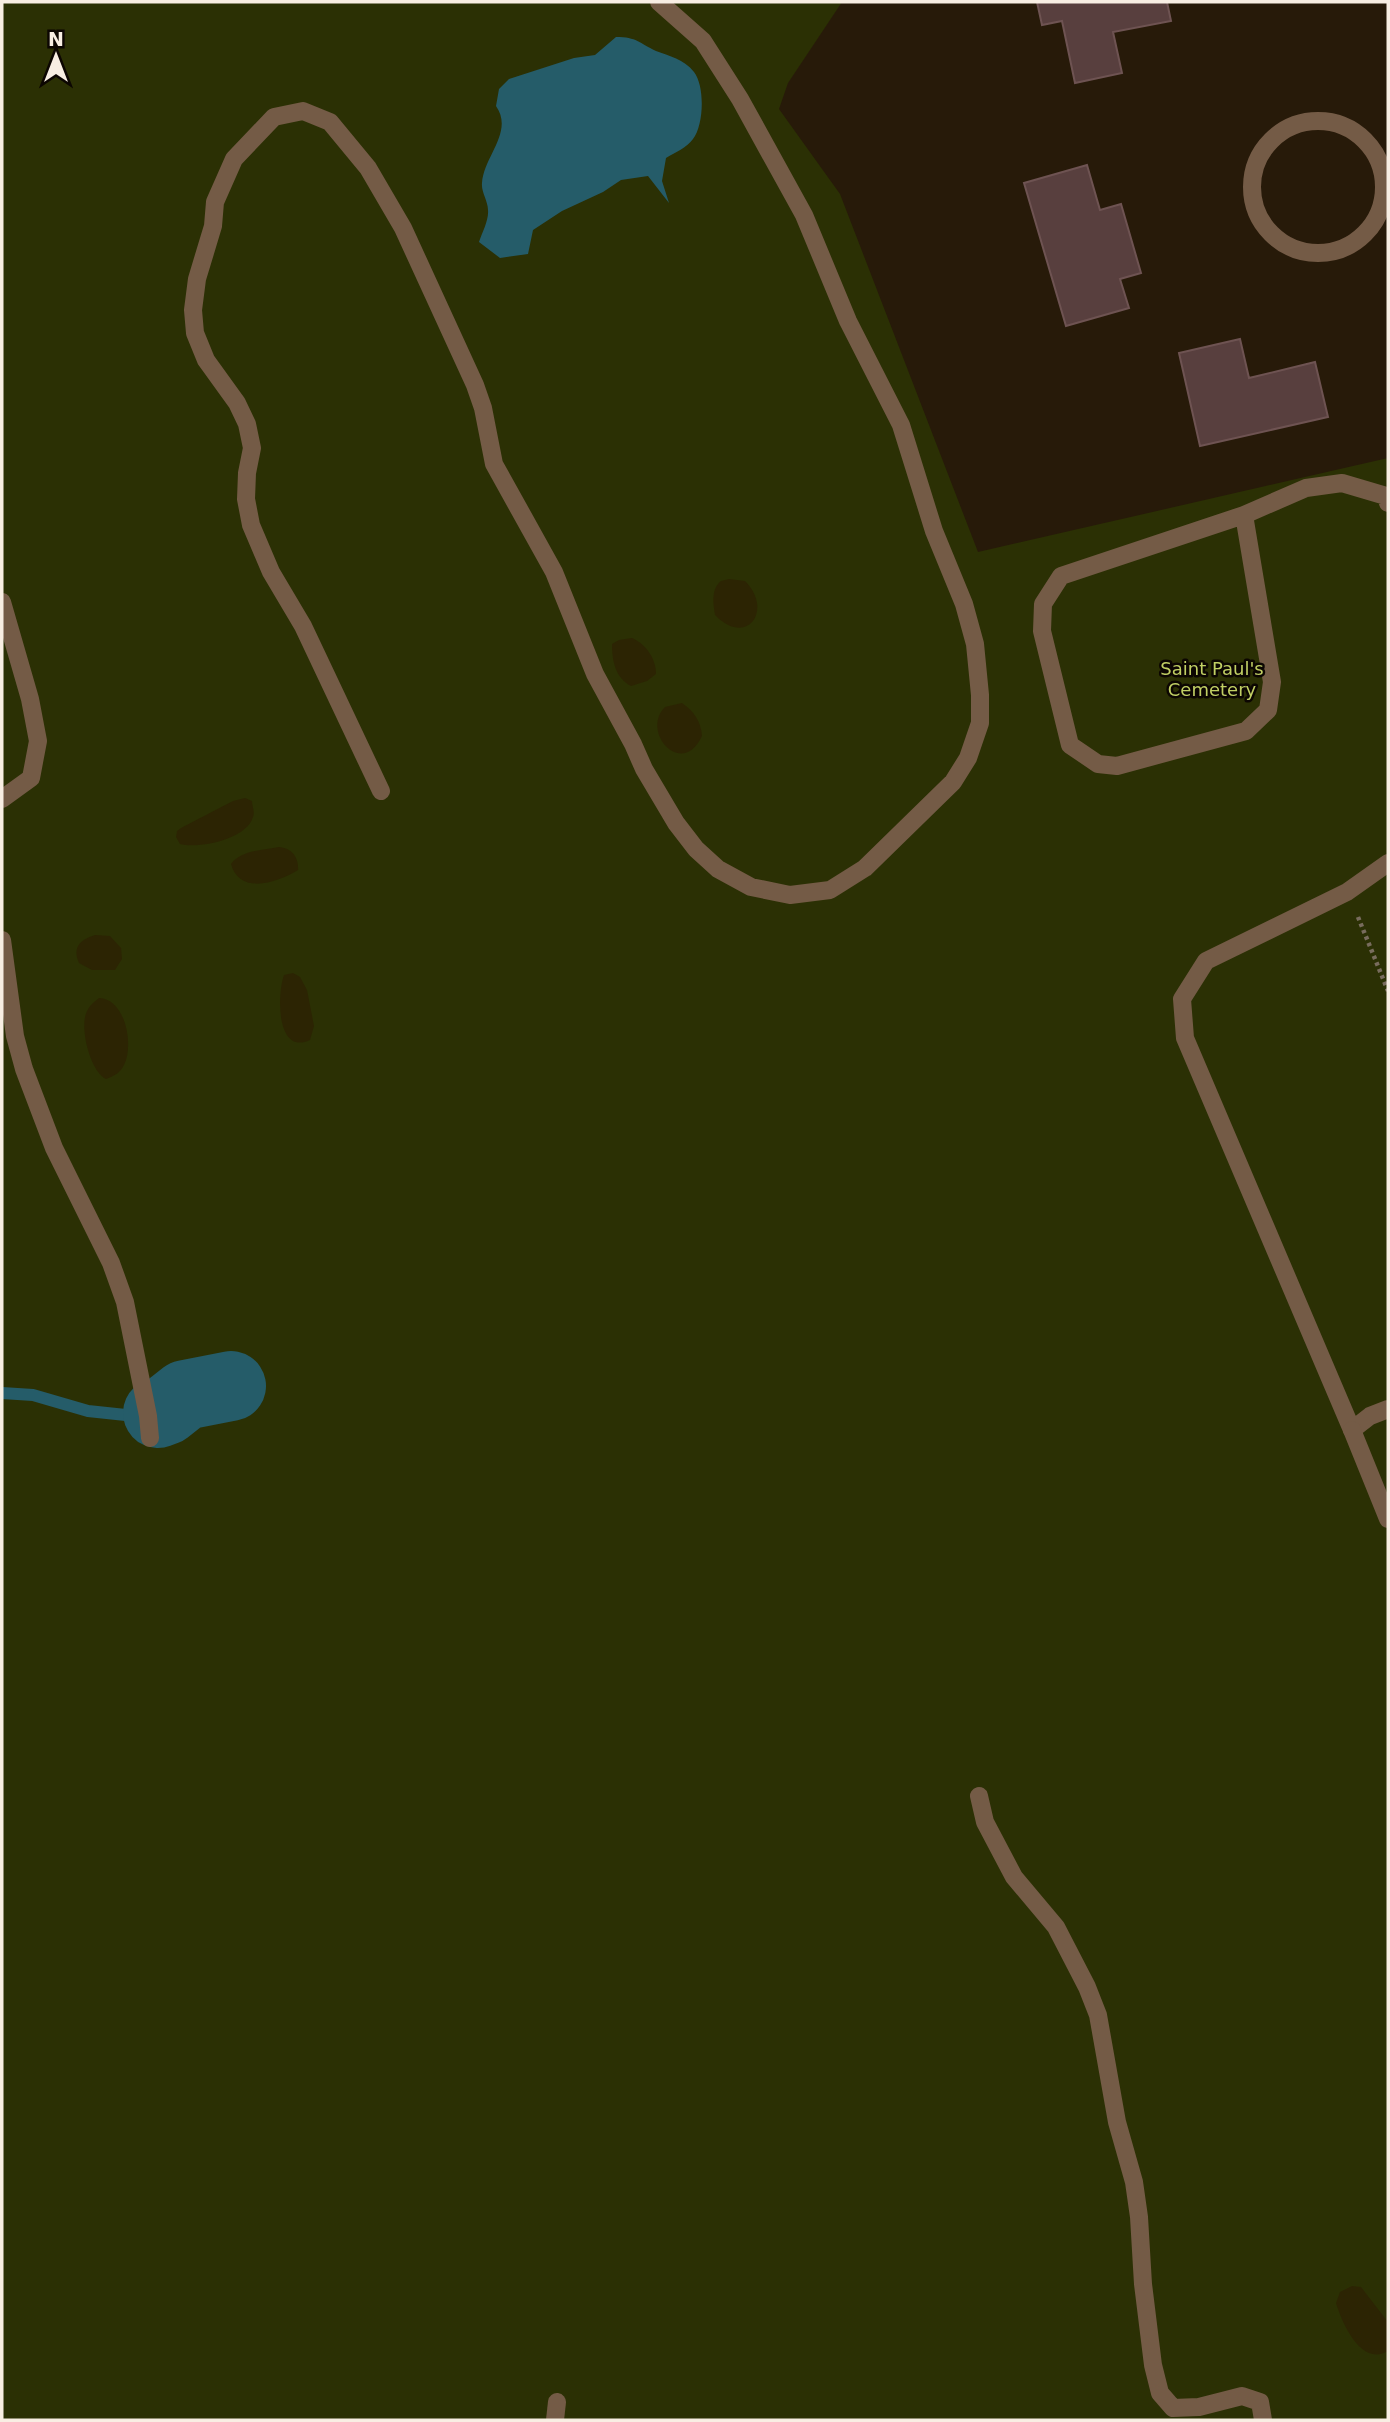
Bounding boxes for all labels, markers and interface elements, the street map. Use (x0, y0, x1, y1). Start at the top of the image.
north arrow (21, 21, 91, 91)
text: N (48, 28, 64, 50)
park label: Saint Paul's Cemetery (1160, 658, 1264, 700)

